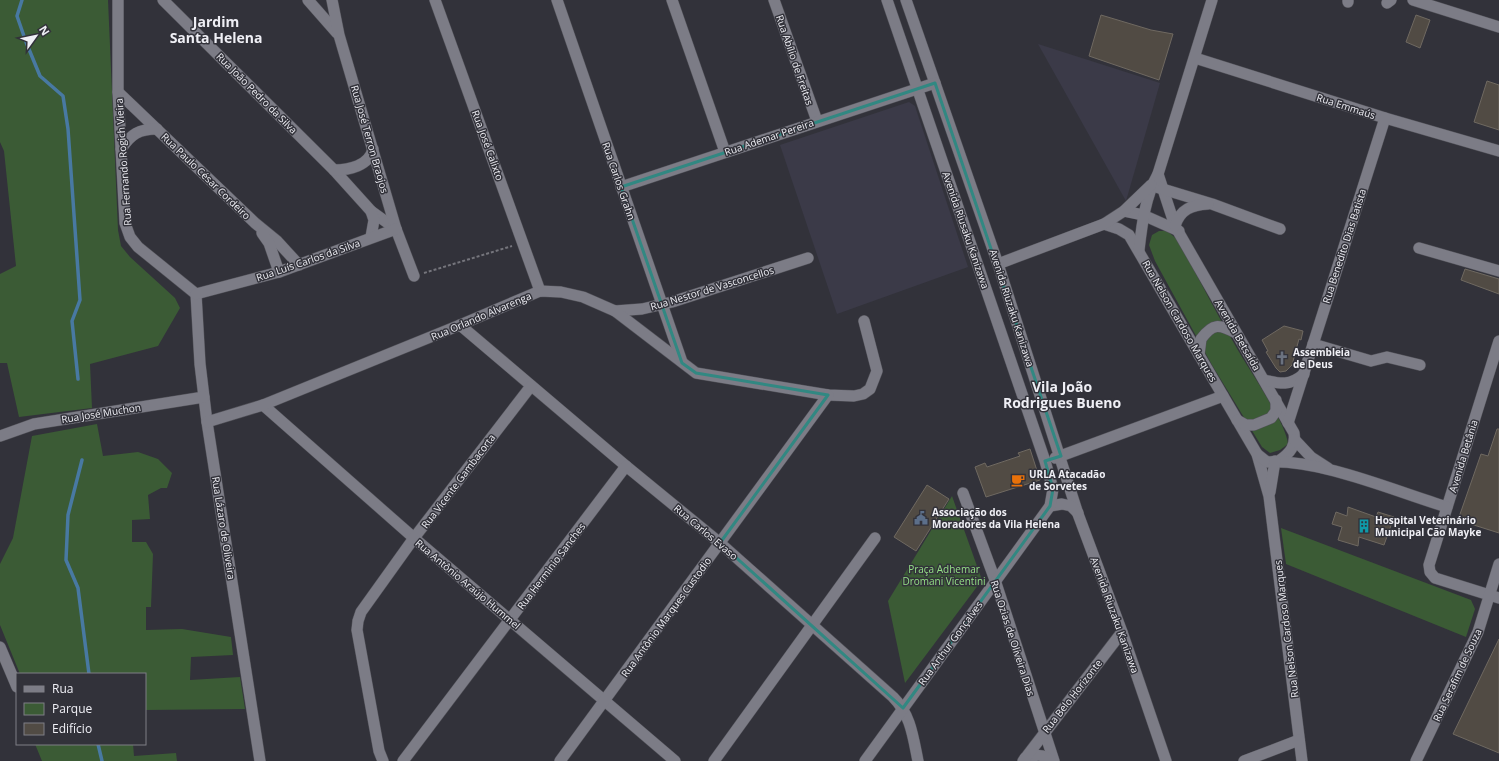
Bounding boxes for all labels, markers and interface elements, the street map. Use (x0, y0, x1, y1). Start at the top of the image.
district label: Jardim Santa Helena (170, 12, 262, 47)
street label: Rua Abílio de Freitas (773, 13, 817, 107)
north arrow (16, 16, 56, 56)
text: N (36, 22, 54, 38)
street label: Rua João Pedro da Silva (213, 49, 301, 137)
street label: Rua José Terron Braojos (348, 83, 392, 195)
street label: Rua Emmaús (1315, 90, 1377, 122)
street label: Rua Fernando Rogich Vieira (112, 98, 134, 226)
street label: Rua José Calixto (469, 108, 507, 182)
street label: Rua Ademar Pereira (723, 115, 815, 159)
street label: Rua Paulo César Cordeiro (158, 130, 254, 222)
street label: Rua Carlos Grahn (599, 140, 639, 222)
street label: Avenida Riusaku Kanizawa (939, 170, 993, 290)
street label: Rua Benedito Dias Batista (1319, 187, 1369, 305)
street label: Rua Luís Carlos da Silva (254, 236, 362, 284)
street label: Avenida Riuzaku Kanizawa (986, 247, 1038, 369)
street label: Rua Nelson Cardoso Marques (1139, 258, 1221, 385)
street label: Rua Nestor de Vasconcellos (649, 262, 776, 313)
street label: Rua Orlando Alvarenga (429, 289, 533, 343)
street label: Avenida Betsaída (1212, 297, 1264, 373)
place label: Assembleia de Deus (1293, 345, 1350, 371)
church icon: Assembleia de Deus (1274, 350, 1290, 366)
district label: Vila João Rodrigues Bueno (1003, 377, 1121, 412)
street label: Rua José Muchon (60, 400, 142, 426)
street label: Avenida Betânia (1445, 418, 1481, 494)
street label: Rua Vicente Gambacorta (418, 431, 498, 531)
place label: URLA Atacadão de Sorvetes (1029, 467, 1105, 493)
cafe icon: URLA Atacadão de Sorvetes (1010, 472, 1026, 488)
street label: Rua Lázaro de Oliveira (209, 475, 239, 581)
street label: Rua Carlos Evaso (671, 501, 741, 563)
place label: Associação dos Moradores da Vila Helena (932, 505, 1060, 531)
public building icon: Associação dos Moradores da Vila Helena (913, 510, 929, 526)
place label: Hospital Veterinário Municipal Cão Mayke (1375, 513, 1481, 539)
building icon: Hospital Veterinário Municipal Cão Mayke (1356, 518, 1372, 534)
street label: Rua Herminio Sanches (514, 520, 588, 612)
street label: Rua Antônio Araújo Hummel (412, 536, 524, 632)
street label: Rua Antônio Marques Custodio (618, 554, 714, 680)
street label: Avenida Riuzaku Kanizawa (1087, 555, 1143, 675)
street label: Rua Nelson Cardoso Marques (1271, 559, 1301, 699)
park label: Praça Adhemar Dromani Vicentini (902, 562, 986, 588)
street label: Rua Ozias de Oliveira Dias (988, 578, 1038, 698)
street label: Rua Arthur Gonçalves (915, 598, 985, 688)
street label: Rua Serafim de Souza (1429, 626, 1485, 724)
street label: Rua Belo Horizonte (1039, 656, 1105, 736)
legend (16, 673, 146, 745)
text: Rua (52, 680, 73, 697)
text: Parque (52, 700, 92, 717)
text: Edifício (52, 720, 92, 737)

